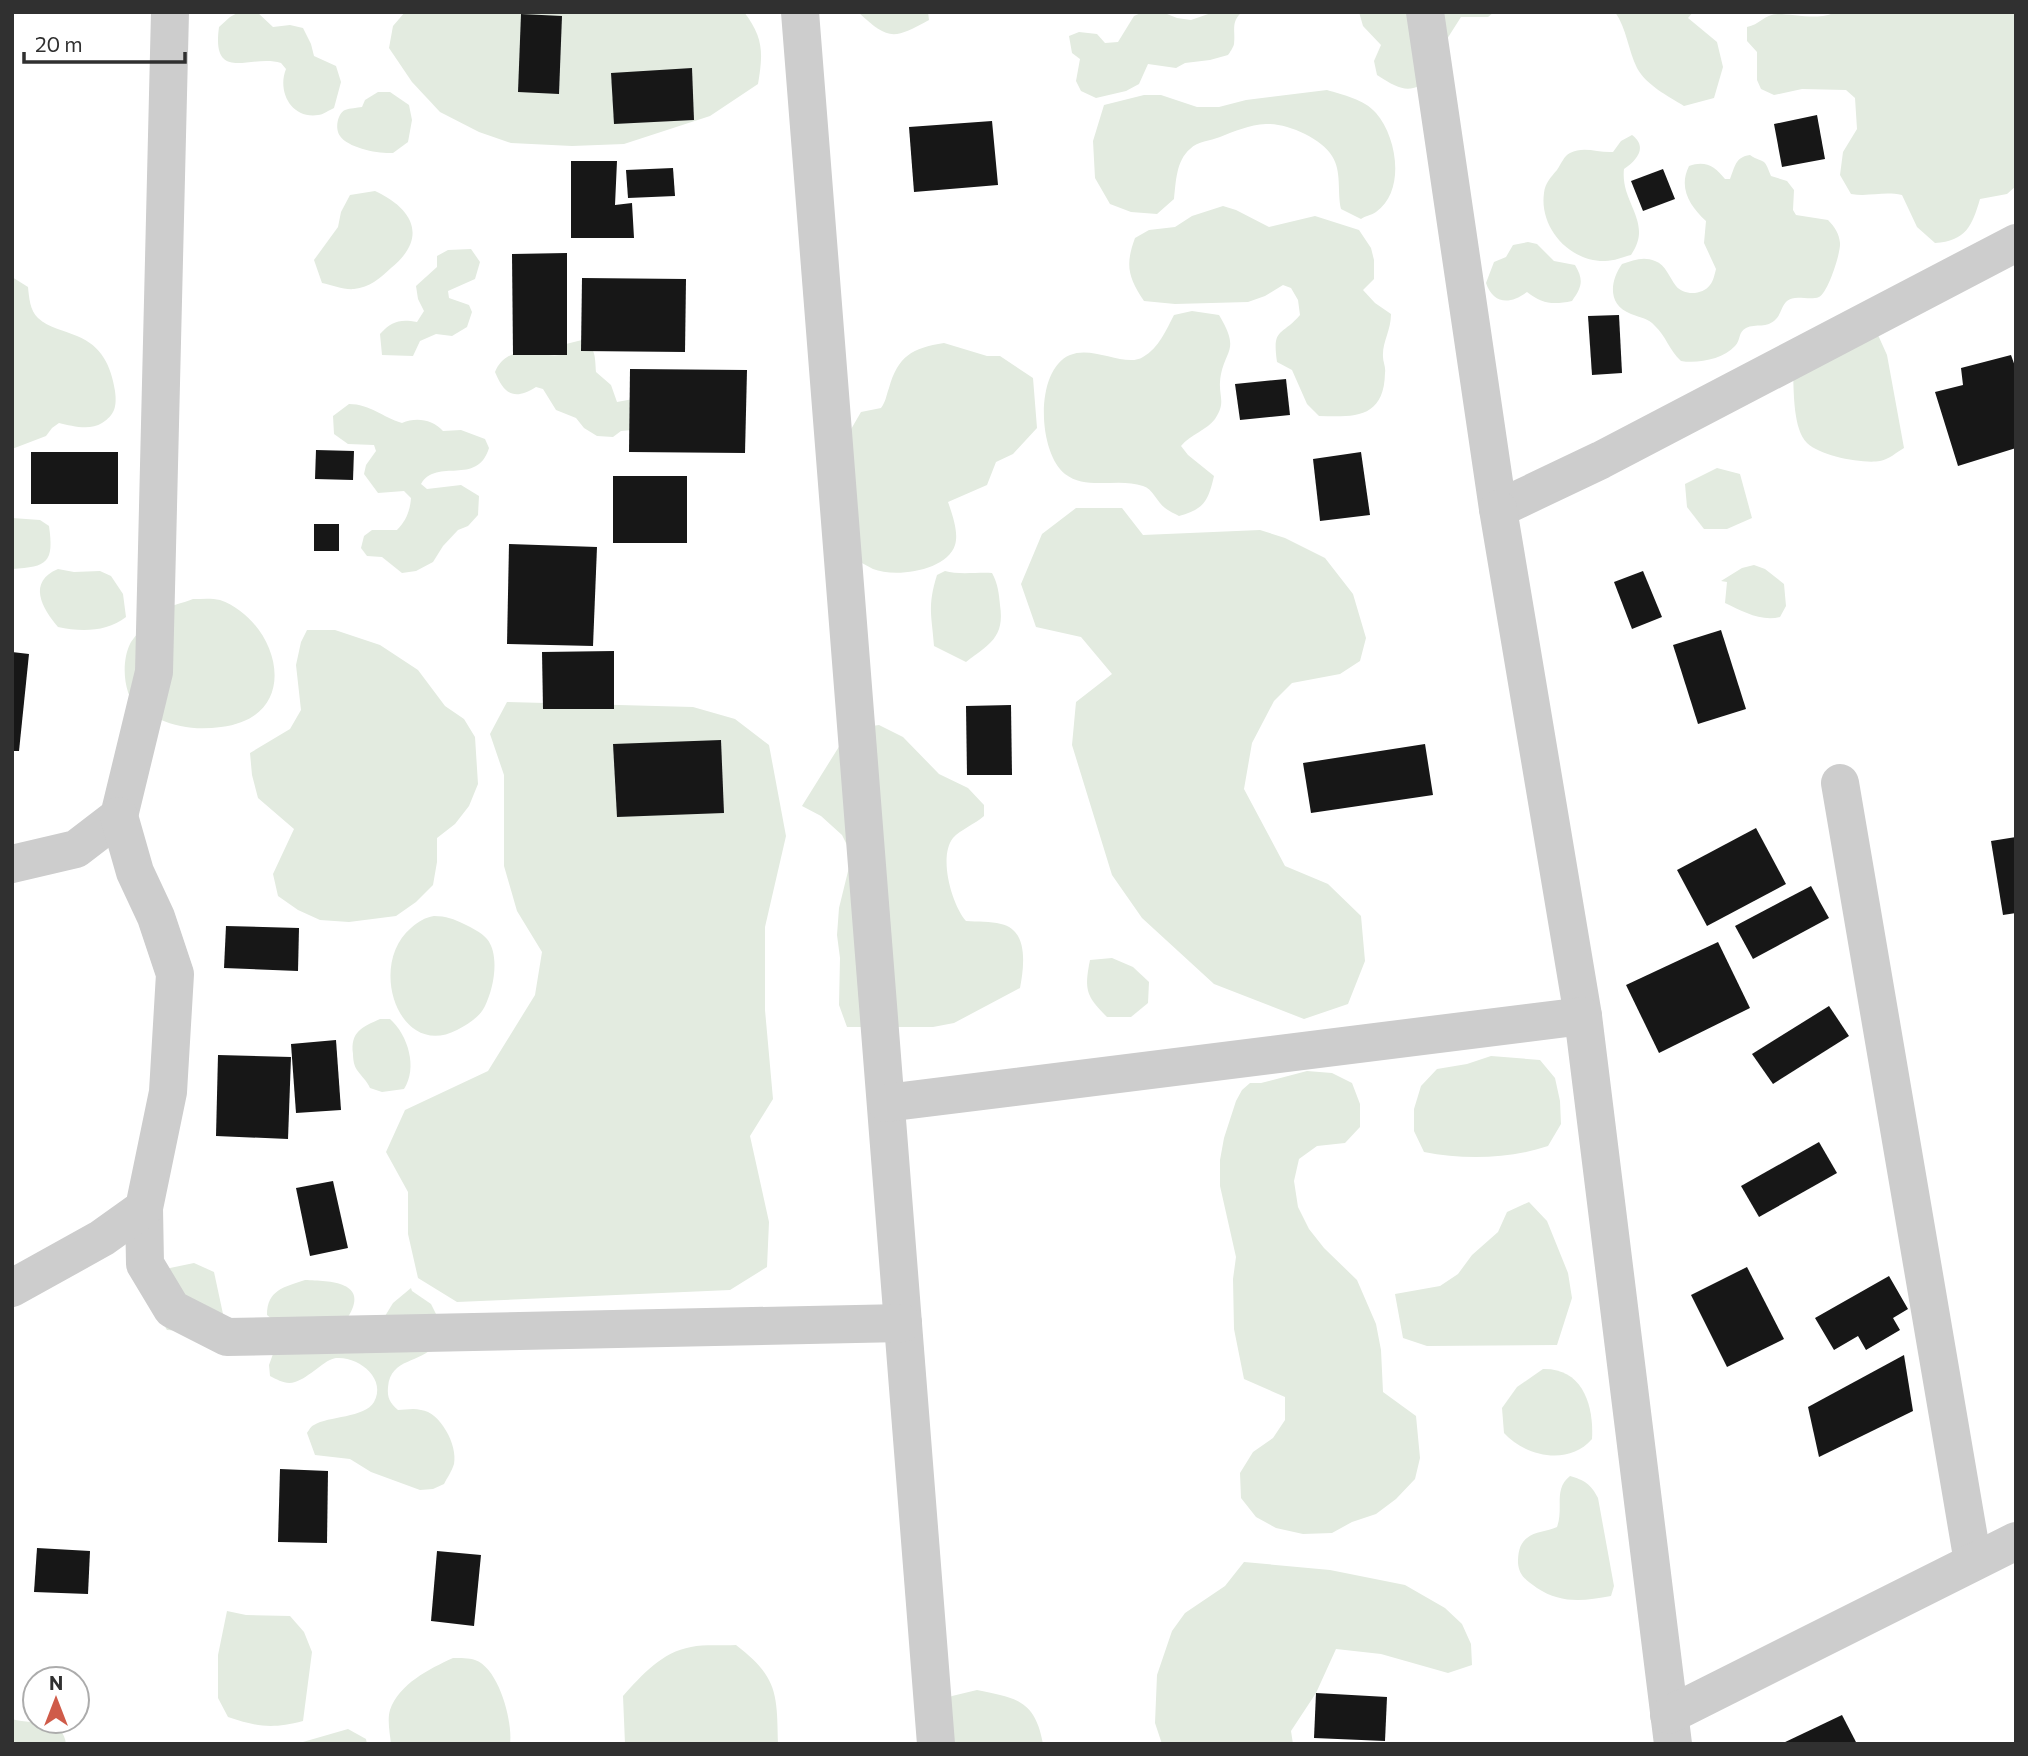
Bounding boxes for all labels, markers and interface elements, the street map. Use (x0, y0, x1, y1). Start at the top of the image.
scale bar (24, 21, 186, 65)
text: 20 m (35, 31, 83, 56)
north arrow (21, 1665, 91, 1735)
text: N (49, 1671, 63, 1694)

